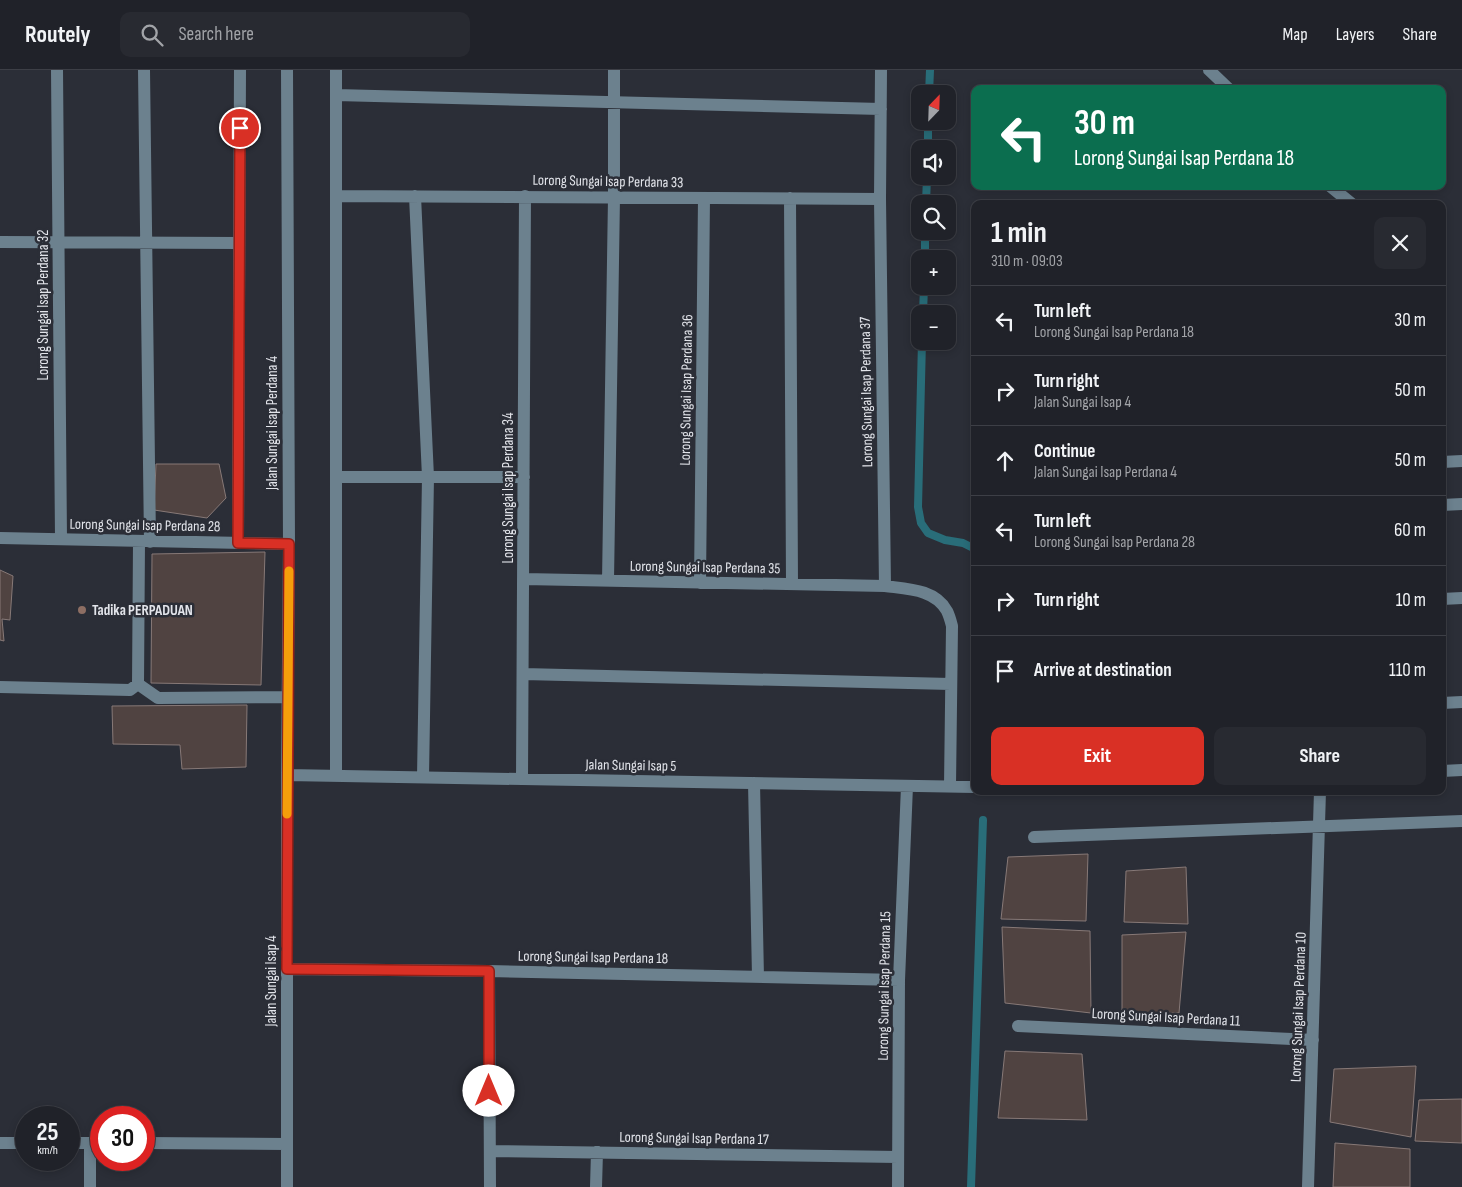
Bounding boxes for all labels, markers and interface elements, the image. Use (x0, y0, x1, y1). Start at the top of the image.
search box (120, 12, 470, 57)
text: Routely (25, 20, 90, 49)
icon: search (138, 21, 166, 49)
text: Search here (178, 23, 254, 46)
text: Map (1283, 24, 1308, 45)
text: Layers (1336, 24, 1375, 45)
text: Share (1403, 24, 1437, 45)
north arrow (911, 85, 956, 130)
map controls (911, 85, 956, 350)
text: 30 m (1074, 102, 1135, 145)
icon: left (991, 105, 1056, 170)
pin (219, 107, 261, 149)
icon: arrive (226, 114, 254, 142)
button: sound (911, 140, 956, 185)
text: Lorong Sungai Isap Perdana 18 (1074, 145, 1294, 172)
street label: Lorong Sungai Isap Perdana 33 (532, 171, 684, 192)
button: search (911, 195, 956, 240)
text: 1 min (991, 215, 1047, 251)
button: close (1374, 217, 1426, 269)
street label: Lorong Sungai Isap Perdana 32 (34, 230, 53, 380)
button: + (911, 250, 956, 295)
text: 310 m · 09:03 (991, 252, 1063, 271)
text: Turn left (1034, 300, 1091, 323)
button: − (911, 305, 956, 350)
icon: left (991, 307, 1019, 335)
text: 30 m (1394, 309, 1426, 332)
street label: Lorong Sungai Isap Perdana 36 (676, 314, 697, 466)
street label: Lorong Sungai Isap Perdana 37 (856, 317, 877, 467)
text: Lorong Sungai Isap Perdana 18 (1034, 323, 1194, 342)
street label: Jalan Sungai Isap Perdana 4 (263, 356, 282, 491)
text: Turn right (1034, 370, 1099, 393)
icon: right (991, 377, 1019, 405)
text: 50 m (1395, 379, 1426, 402)
text: Jalan Sungai Isap 4 (1034, 393, 1131, 412)
street label: Lorong Sungai Isap Perdana 34 (499, 413, 518, 563)
text: Continue (1034, 440, 1095, 463)
icon: ahead (991, 447, 1019, 475)
text: 50 m (1395, 449, 1426, 472)
text: Jalan Sungai Isap Perdana 4 (1034, 463, 1177, 482)
text: Turn left (1034, 510, 1091, 533)
street label: Lorong Sungai Isap Perdana 28 (69, 515, 221, 536)
icon: left (991, 517, 1019, 545)
text: 60 m (1394, 519, 1426, 542)
text: Lorong Sungai Isap Perdana 28 (1034, 533, 1195, 552)
street label: Lorong Sungai Isap Perdana 35 (630, 557, 780, 578)
icon: right (991, 587, 1019, 615)
text: Turn right (1034, 589, 1099, 612)
text: 10 m (1396, 589, 1426, 612)
place label: Tadika PERPADUAN (92, 601, 193, 620)
marker: Tadika PERPADUAN (76, 604, 88, 616)
icon: arrive (991, 657, 1019, 685)
text: Arrive at destination (1034, 659, 1172, 682)
text: 110 m (1389, 659, 1426, 682)
button: Exit (991, 727, 1204, 785)
button: Share (1214, 727, 1426, 785)
street label: Jalan Sungai Isap 5 (584, 755, 677, 776)
street label: Lorong Sungai Isap Perdana 15 (874, 911, 895, 1061)
street label: Lorong Sungai Isap Perdana 10 (1286, 932, 1311, 1082)
street label: Jalan Sungai Isap 4 (262, 935, 281, 1028)
street label: Lorong Sungai Isap Perdana 18 (518, 947, 668, 968)
street label: Lorong Sungai Isap Perdana 11 (1091, 1004, 1242, 1031)
position arrow (462, 1064, 514, 1116)
speed limit sign: 30 (90, 1106, 155, 1171)
text: 25 (37, 1117, 58, 1148)
street label: Lorong Sungai Isap Perdana 17 (619, 1128, 769, 1149)
text: km/h (37, 1143, 58, 1158)

